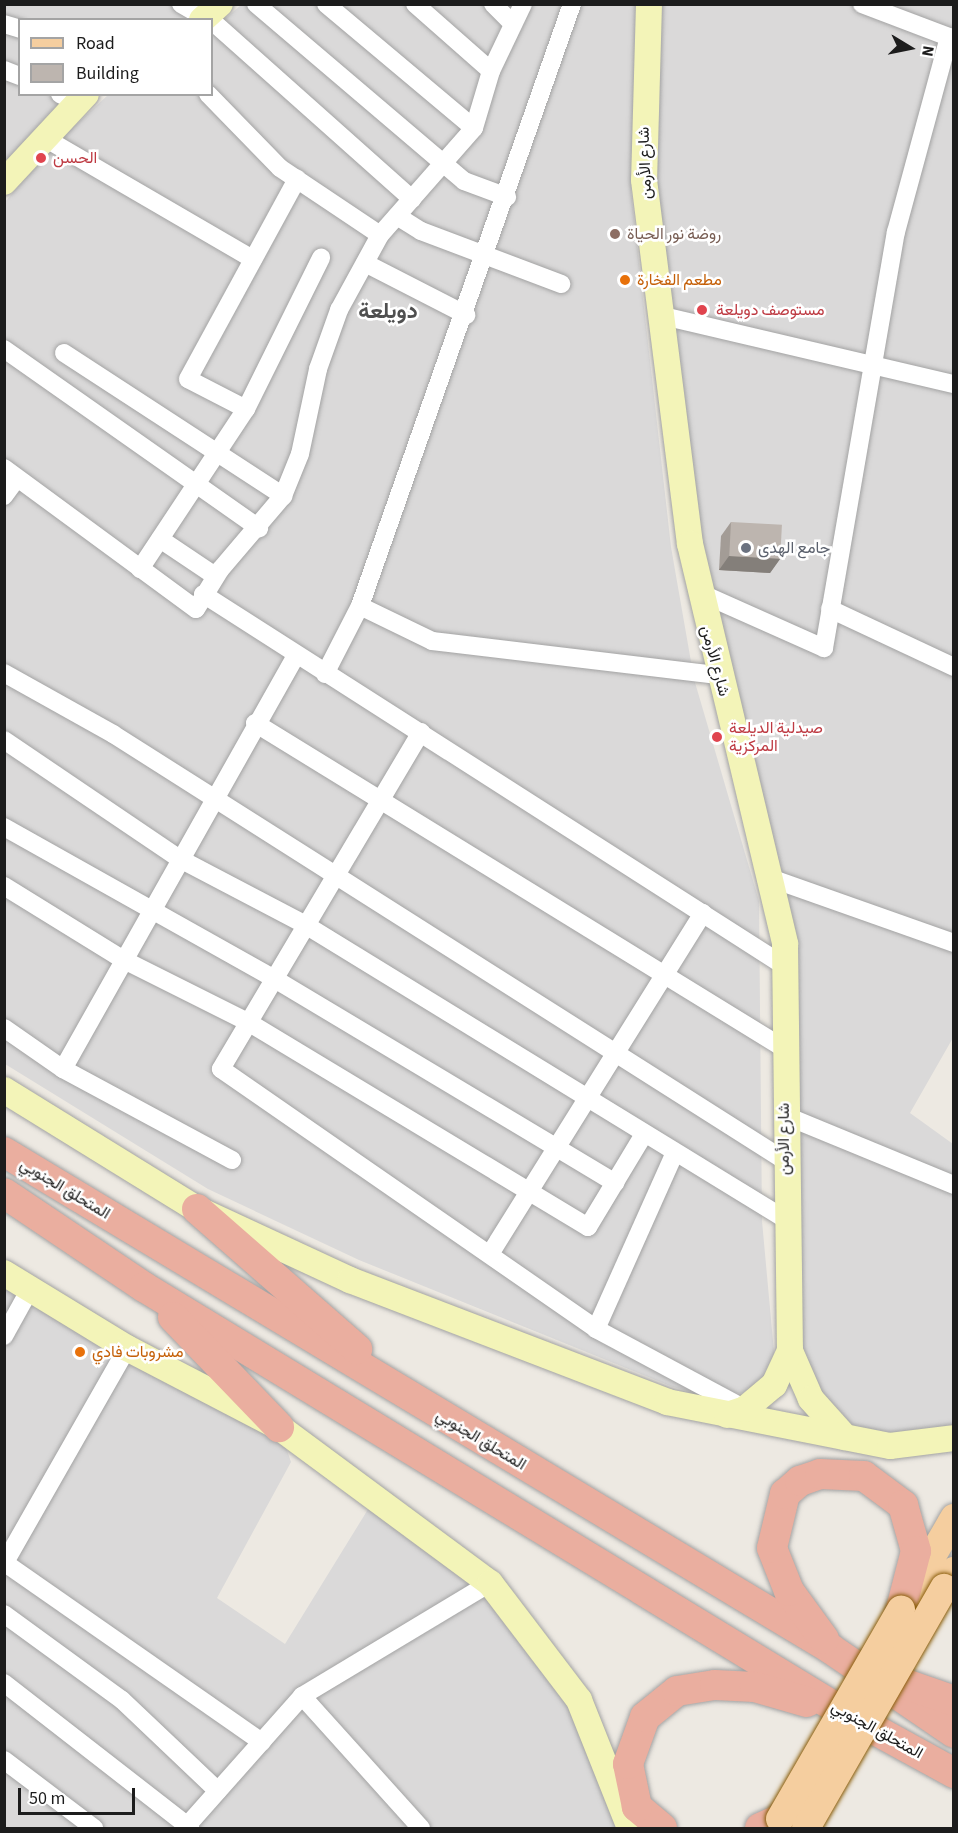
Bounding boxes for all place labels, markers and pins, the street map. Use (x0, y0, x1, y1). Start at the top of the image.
place label: الحسن (53, 148, 97, 168)
marker: الحسن (34, 151, 48, 165)
place label: روضة نور الحياة (627, 224, 721, 244)
marker: روضة نور الحياة (608, 227, 622, 241)
place label: مطعم الفخارة (637, 270, 722, 290)
marker: مطعم الفخارة (618, 273, 632, 287)
place label: مستوصف دويلعة (716, 300, 825, 320)
marker: مستوصف دويلعة (693, 301, 711, 319)
place label: جامع الهدى (758, 538, 830, 558)
marker: جامع الهدى (739, 541, 753, 555)
place label: صيدلية الديلعة المركزية (729, 718, 823, 756)
marker: صيدلية الديلعة المركزية (710, 730, 724, 744)
place label: مشروبات فادي (92, 1342, 184, 1362)
marker: مشروبات فادي (73, 1345, 87, 1359)

